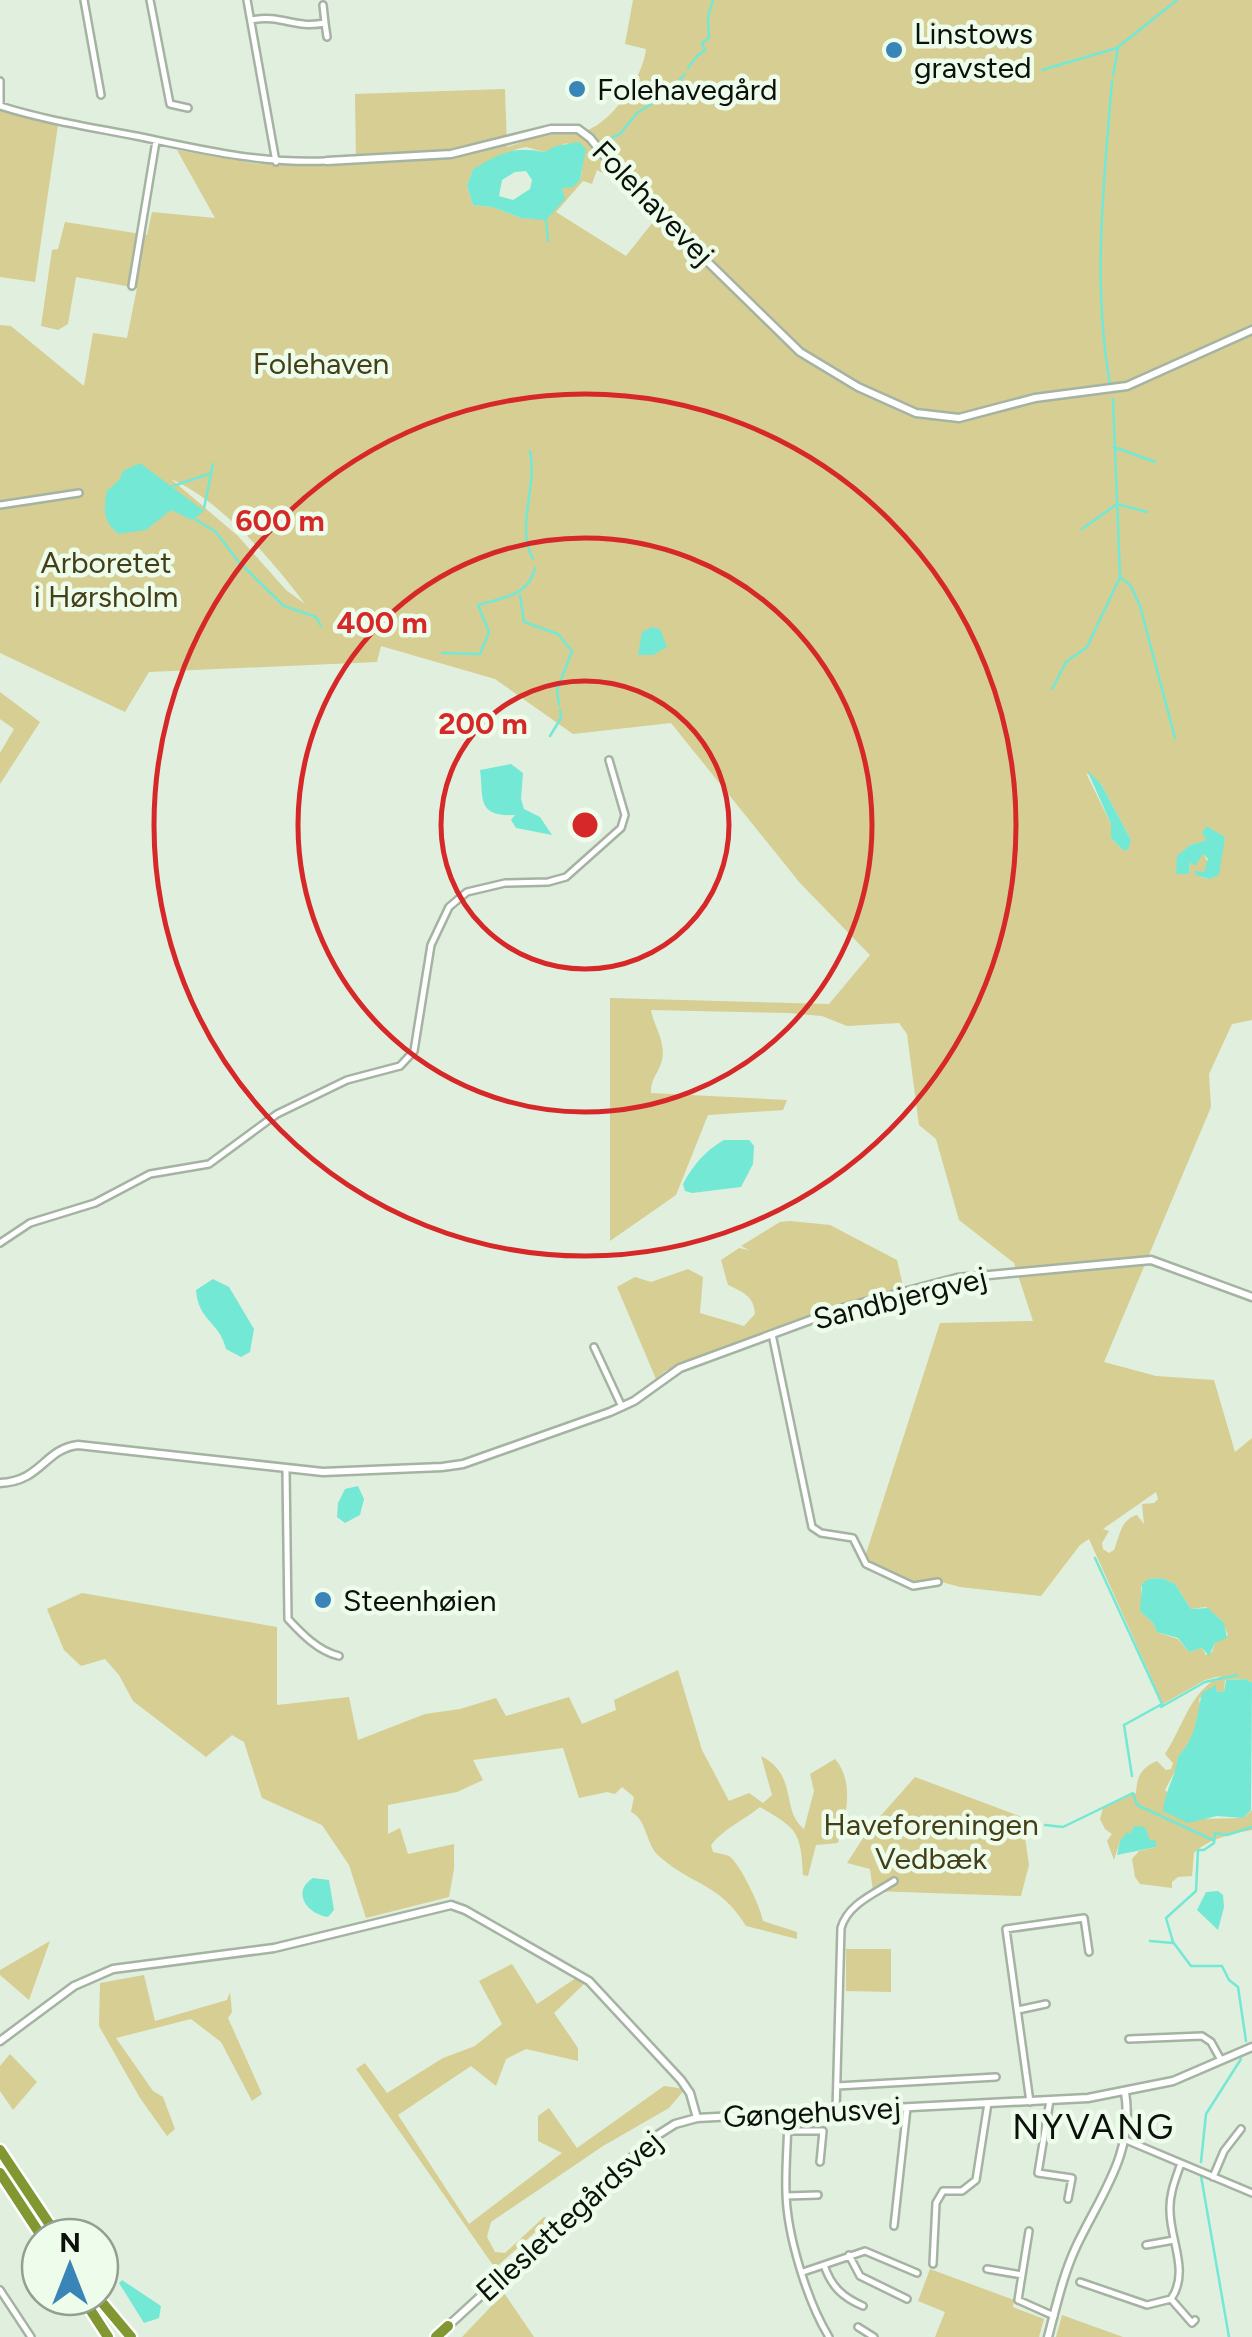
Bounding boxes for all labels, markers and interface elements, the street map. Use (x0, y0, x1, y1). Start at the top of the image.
place label: Linstows gravsted (914, 15, 1033, 86)
marker: Linstows gravsted (883, 39, 905, 61)
place label: Folehavegård (597, 71, 778, 108)
marker: Folehavegård (566, 78, 588, 100)
street label: Folehavevej (584, 133, 722, 273)
park label: Folehaven (253, 345, 389, 382)
text: 600 m (235, 502, 325, 539)
park label: Arboretet i Hørsholm (34, 544, 178, 615)
text: 400 m (336, 604, 428, 641)
text: 200 m (438, 705, 528, 742)
centre of rings (567, 807, 603, 843)
street label: Sandbjergvej (809, 1259, 991, 1337)
place label: Steenhøien (343, 1582, 496, 1619)
marker: Steenhøien (312, 1589, 334, 1611)
park label: Haveforeningen Vedbæk (823, 1806, 1039, 1877)
street label: Gøngehusvej (722, 2089, 902, 2135)
district label: NYVANG (1012, 2106, 1176, 2148)
street label: Elleslettegårdsvej (468, 2123, 670, 2309)
north arrow (20, 2217, 120, 2317)
text: N (59, 2225, 81, 2259)

